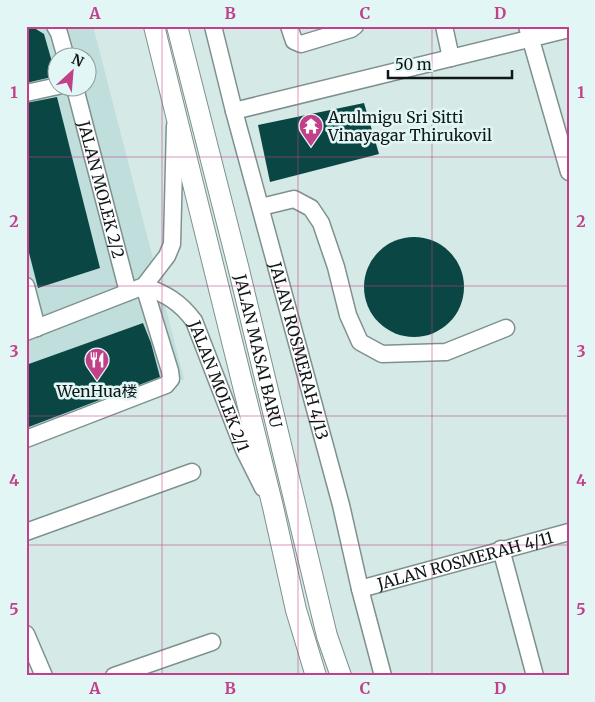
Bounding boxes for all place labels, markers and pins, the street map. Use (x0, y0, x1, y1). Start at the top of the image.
place label: Arulmigu Sri Sitti Vinayagar Thirukovil (327, 107, 492, 145)
temple icon: Arulmigu Sri Sitti Vinayagar Thirukovil (298, 113, 324, 147)
restaurant icon: WenHua楼 (84, 347, 110, 381)
place label: WenHua楼 (55, 381, 138, 401)

